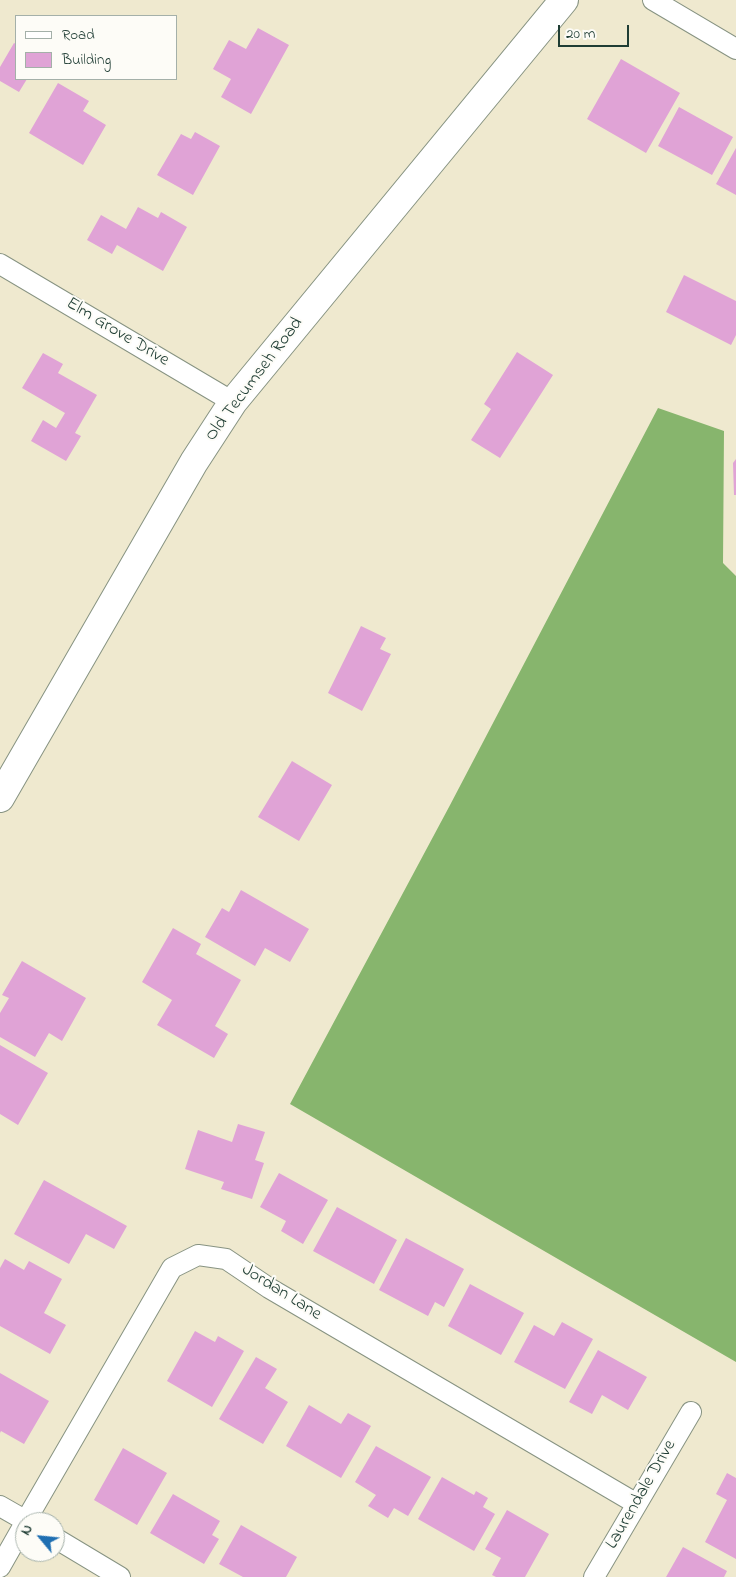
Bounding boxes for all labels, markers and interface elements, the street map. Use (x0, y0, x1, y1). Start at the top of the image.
legend (15, 15, 178, 80)
scale bar (561, 15, 632, 47)
text: 20 m (566, 23, 595, 45)
text: Road (62, 24, 95, 46)
text: Building (62, 49, 111, 71)
street label: Elm Grove Drive (62, 294, 172, 372)
street label: Old Tecumseh Road (201, 314, 309, 446)
street label: Jordan Lane (237, 1260, 325, 1326)
street label: Laurendale Drive (602, 1437, 682, 1553)
north arrow (15, 1512, 65, 1562)
text: N (16, 1521, 39, 1539)

